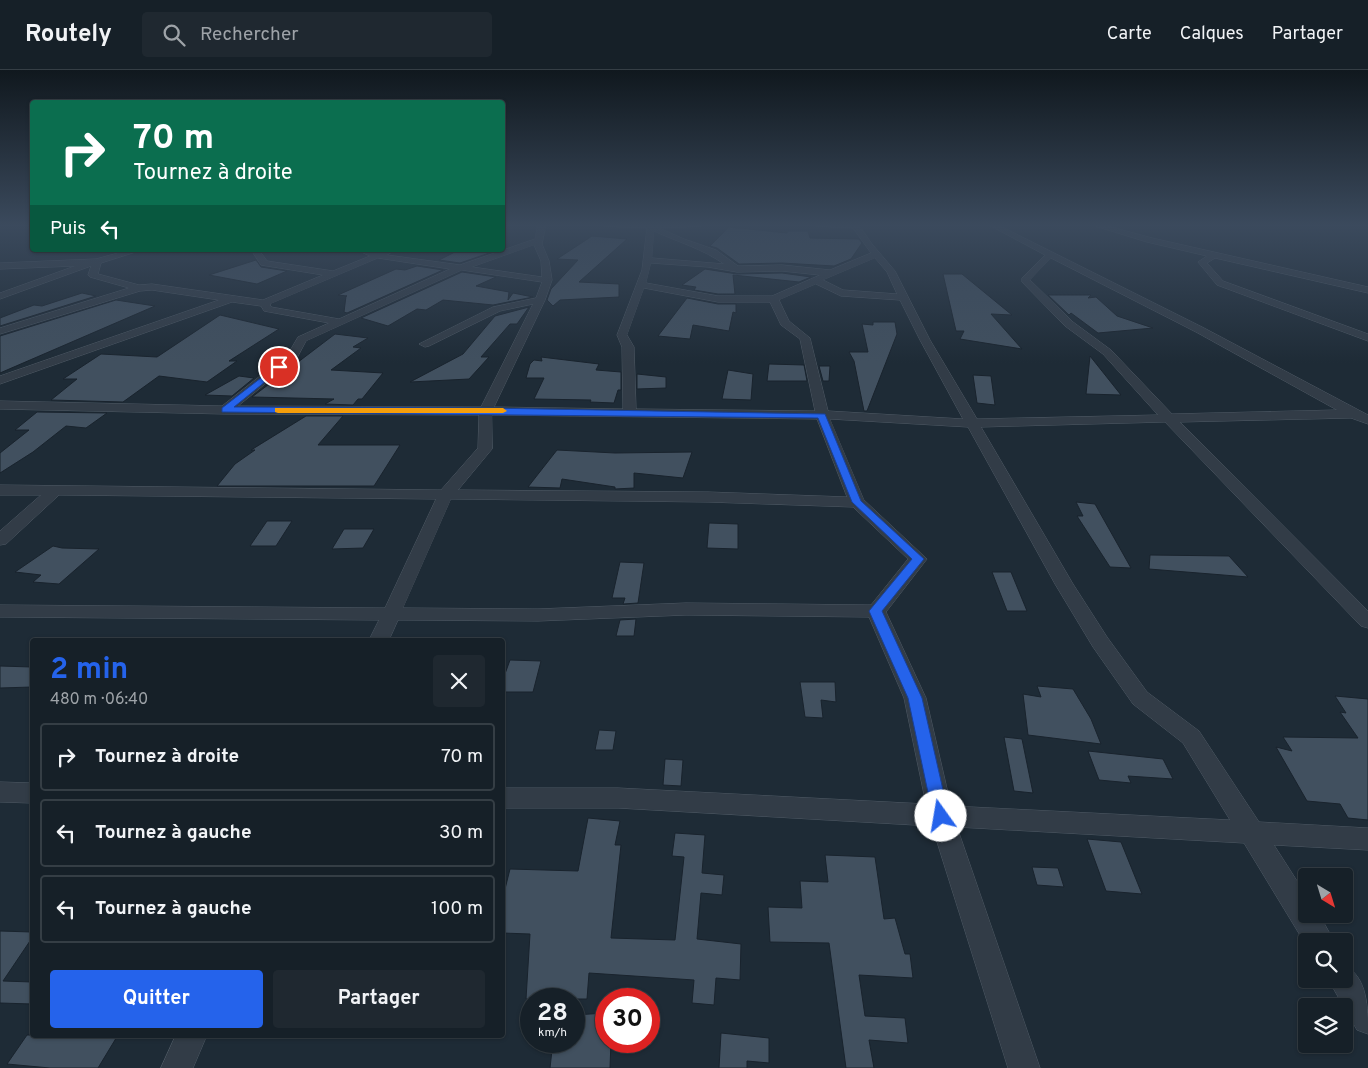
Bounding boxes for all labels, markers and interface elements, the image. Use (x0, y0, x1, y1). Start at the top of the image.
search box (142, 12, 492, 57)
text: Routely (25, 20, 112, 50)
icon: search (160, 21, 188, 49)
text: Rechercher (200, 23, 299, 47)
text: Carte (1107, 23, 1152, 46)
text: Calques (1180, 23, 1244, 46)
text: Partager (1272, 23, 1343, 46)
text: 70 m (133, 117, 214, 161)
icon: right (50, 120, 115, 185)
text: Tournez à droite (133, 160, 293, 187)
icon: left (96, 215, 124, 243)
text: Puis (50, 217, 86, 241)
pin (258, 346, 300, 388)
icon: arrive (265, 353, 293, 381)
text: 2 min (50, 652, 128, 689)
button: close (433, 655, 485, 707)
text: 480 m · 06:40 (50, 690, 148, 710)
icon: right (52, 743, 80, 771)
text: Tournez à droite (95, 745, 239, 769)
text: 70 m (441, 745, 483, 769)
position arrow (914, 789, 966, 841)
icon: left (52, 819, 80, 847)
text: Tournez à gauche (95, 821, 252, 845)
text: 30 m (439, 821, 483, 845)
north arrow (1298, 868, 1352, 922)
map controls (1298, 868, 1353, 1053)
icon: left (52, 895, 80, 923)
text: Tournez à gauche (95, 897, 252, 921)
text: 100 m (431, 897, 483, 921)
button: search (1298, 933, 1353, 988)
button: Quitter (50, 970, 263, 1028)
button: Partager (273, 970, 485, 1028)
speed limit sign: 30 (595, 988, 660, 1053)
text: 28 (537, 998, 568, 1030)
button: layers (1298, 998, 1353, 1053)
text: km/h (538, 1025, 567, 1041)

